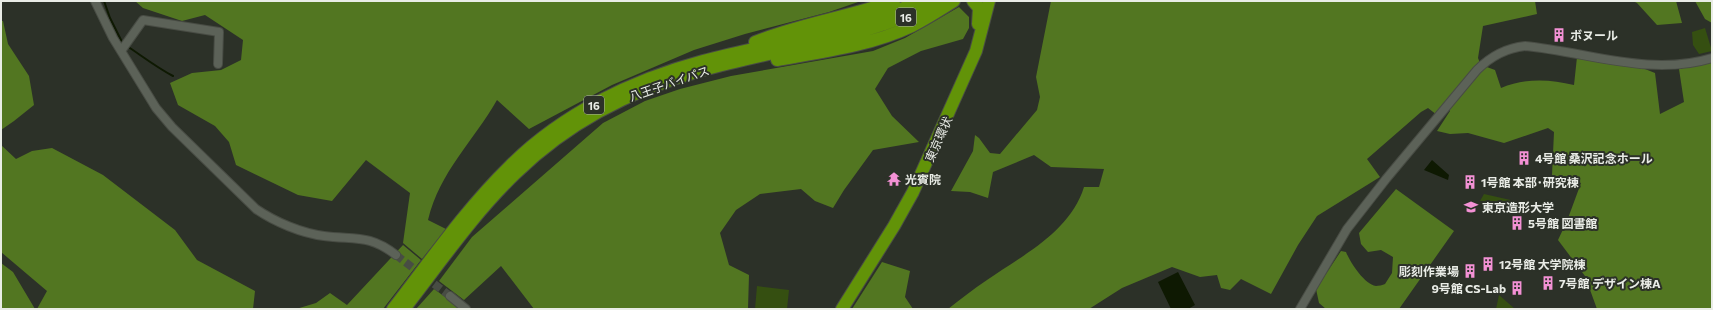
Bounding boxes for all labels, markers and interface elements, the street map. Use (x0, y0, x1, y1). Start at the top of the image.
road number: 16 (896, 8, 916, 26)
building icon: ボヌール (1551, 27, 1567, 43)
place label: ボヌール (1570, 28, 1618, 42)
street label: 八王子バイパス (627, 63, 711, 103)
road number: 16 (584, 96, 604, 114)
street label: 東京環状 (922, 114, 954, 164)
building icon: 4号館 桑沢記念ホール (1516, 150, 1532, 166)
place label: 4号館 桑沢記念ホール (1535, 151, 1653, 165)
temple icon: 光賓院 (886, 171, 902, 187)
place label: 光賓院 (905, 172, 941, 186)
building icon: 1号館 本部･研究棟 (1462, 174, 1478, 190)
place label: 1号館 本部･研究棟 (1481, 175, 1579, 189)
school or university icon: 東京造形大学 (1463, 199, 1479, 215)
place label: 東京造形大学 (1482, 200, 1554, 214)
building icon: 5号館 図書館 (1509, 215, 1525, 231)
place label: 5号館 図書館 (1528, 216, 1597, 230)
building icon: 12号館 大学院棟 (1480, 256, 1496, 272)
place label: 12号館 大学院棟 (1499, 257, 1586, 271)
building icon: 彫刻作業場 (1462, 263, 1478, 279)
place label: 彫刻作業場 (1399, 264, 1459, 278)
building icon: 7号館 デザイン棟A (1540, 275, 1556, 291)
place label: 7号館 デザイン棟A (1559, 276, 1661, 290)
building icon: 9号館 CS-Lab (1509, 280, 1525, 296)
place label: 9号館 CS-Lab (1431, 281, 1506, 295)

